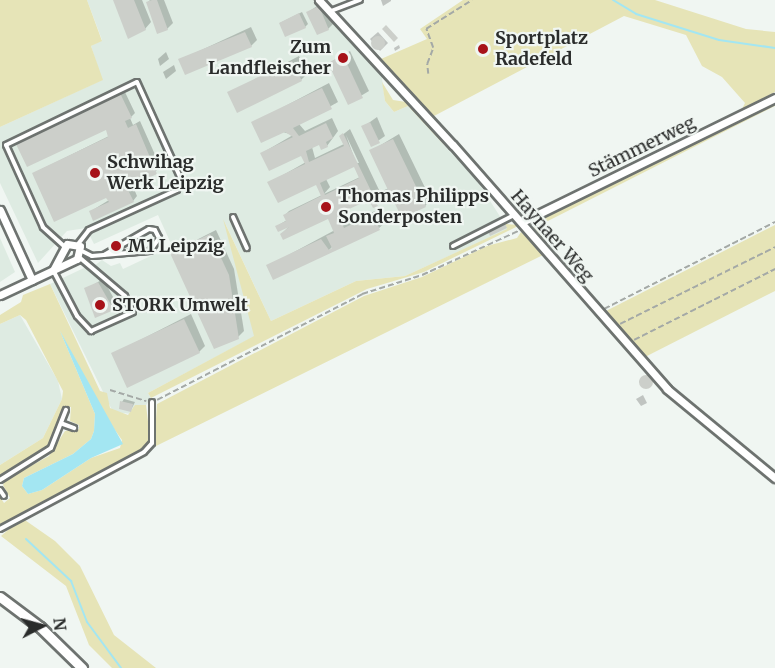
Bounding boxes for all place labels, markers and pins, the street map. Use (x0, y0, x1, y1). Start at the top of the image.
place label: Sportplatz Radefeld (495, 28, 588, 70)
place label: Zum Landfleischer (208, 37, 331, 80)
marker: Sportplatz Radefeld (476, 42, 490, 56)
marker: Zum Landfleischer (336, 51, 350, 65)
place label: Schwihag Werk Leipzig (107, 152, 224, 195)
marker: Schwihag Werk Leipzig (88, 166, 102, 180)
place label: Thomas Philipps Sonderposten (338, 186, 489, 228)
marker: Thomas Philipps Sonderposten (319, 200, 333, 214)
place label: M1 Leipzig (128, 235, 224, 257)
marker: M1 Leipzig (109, 239, 123, 253)
place label: STORK Umwelt (112, 294, 248, 316)
marker: STORK Umwelt (93, 298, 107, 312)

